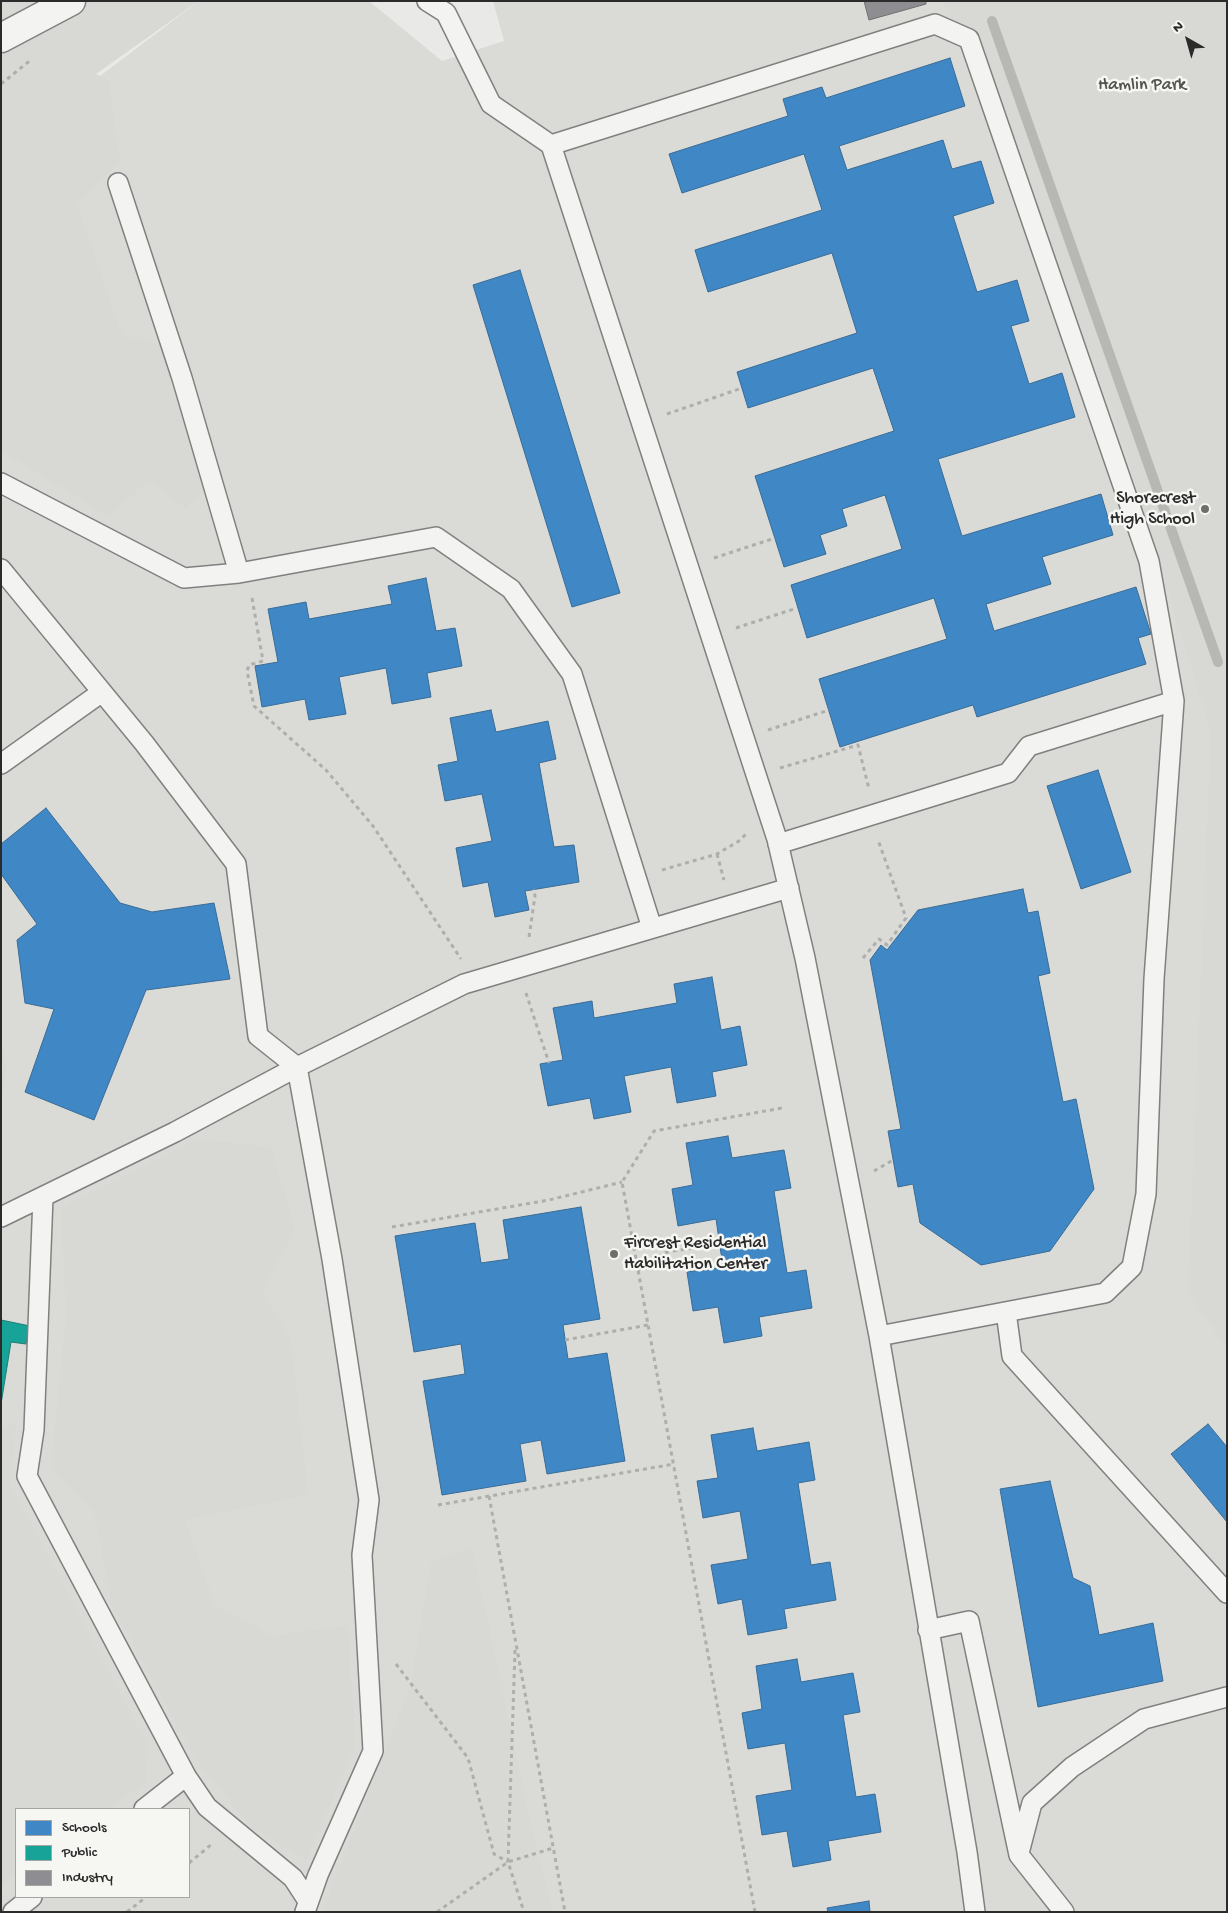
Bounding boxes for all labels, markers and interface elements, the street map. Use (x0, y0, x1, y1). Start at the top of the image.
north arrow (1163, 15, 1213, 65)
text: N (1170, 18, 1187, 37)
park label: Hamlin Park (1098, 75, 1186, 97)
place label: Shorecrest High School (1110, 488, 1195, 530)
marker: Shorecrest High School (1199, 503, 1211, 515)
place label: Fircrest Residential Habilitation Center (624, 1233, 767, 1276)
marker: Fircrest Residential Habilitation Center (608, 1248, 620, 1260)
legend (15, 1808, 190, 1898)
text: Schools (62, 1819, 107, 1837)
text: Public (62, 1844, 97, 1862)
text: Industry (62, 1869, 113, 1887)

